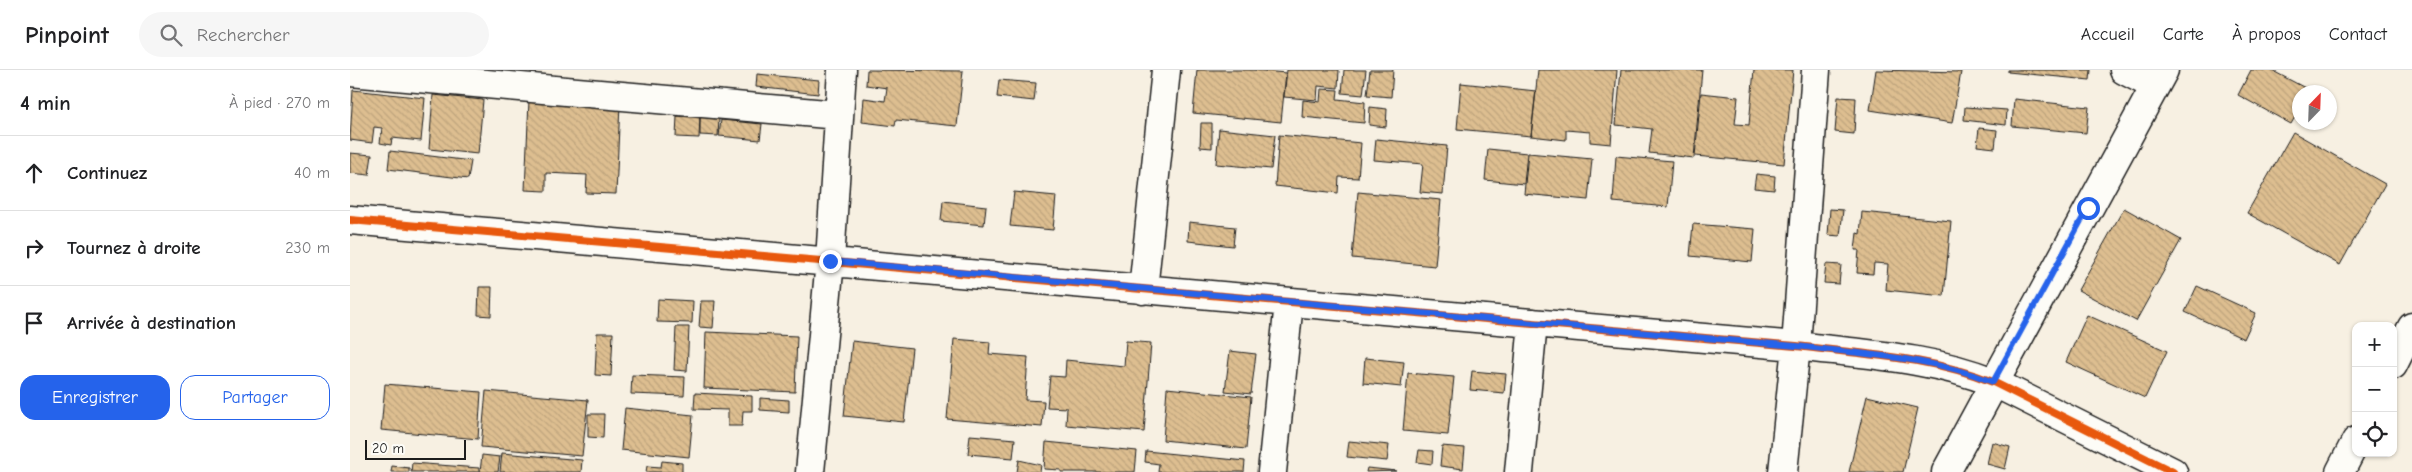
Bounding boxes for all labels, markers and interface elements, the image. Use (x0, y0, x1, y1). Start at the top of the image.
search box (139, 12, 489, 57)
text: Pinpoint (25, 21, 109, 49)
icon: search (157, 21, 185, 49)
text: Rechercher (197, 24, 290, 46)
text: Accueil (2081, 24, 2135, 45)
text: Carte (2163, 24, 2204, 45)
text: À propos (2232, 24, 2301, 45)
text: Contact (2329, 24, 2387, 45)
north arrow (2292, 85, 2337, 130)
text: 4 min (20, 91, 71, 115)
text: À pied · 270 m (229, 94, 330, 112)
icon: ahead (20, 159, 48, 187)
text: Continuez (67, 162, 147, 184)
text: 40 m (294, 164, 330, 182)
route start (2077, 197, 2100, 220)
icon: right (20, 234, 48, 262)
text: Tournez à droite (67, 237, 201, 259)
text: 230 m (285, 239, 330, 257)
route end (819, 250, 842, 273)
icon: arrive (20, 309, 48, 337)
text: Arrivée à destination (67, 312, 236, 334)
map controls (2352, 322, 2397, 457)
button: + (2352, 322, 2397, 367)
button: − (2352, 367, 2397, 412)
button: Enregistrer (20, 375, 170, 420)
button: Partager (180, 375, 330, 420)
button: locate (2352, 412, 2397, 457)
scale bar (365, 437, 466, 460)
text: 20 m (372, 440, 404, 457)

